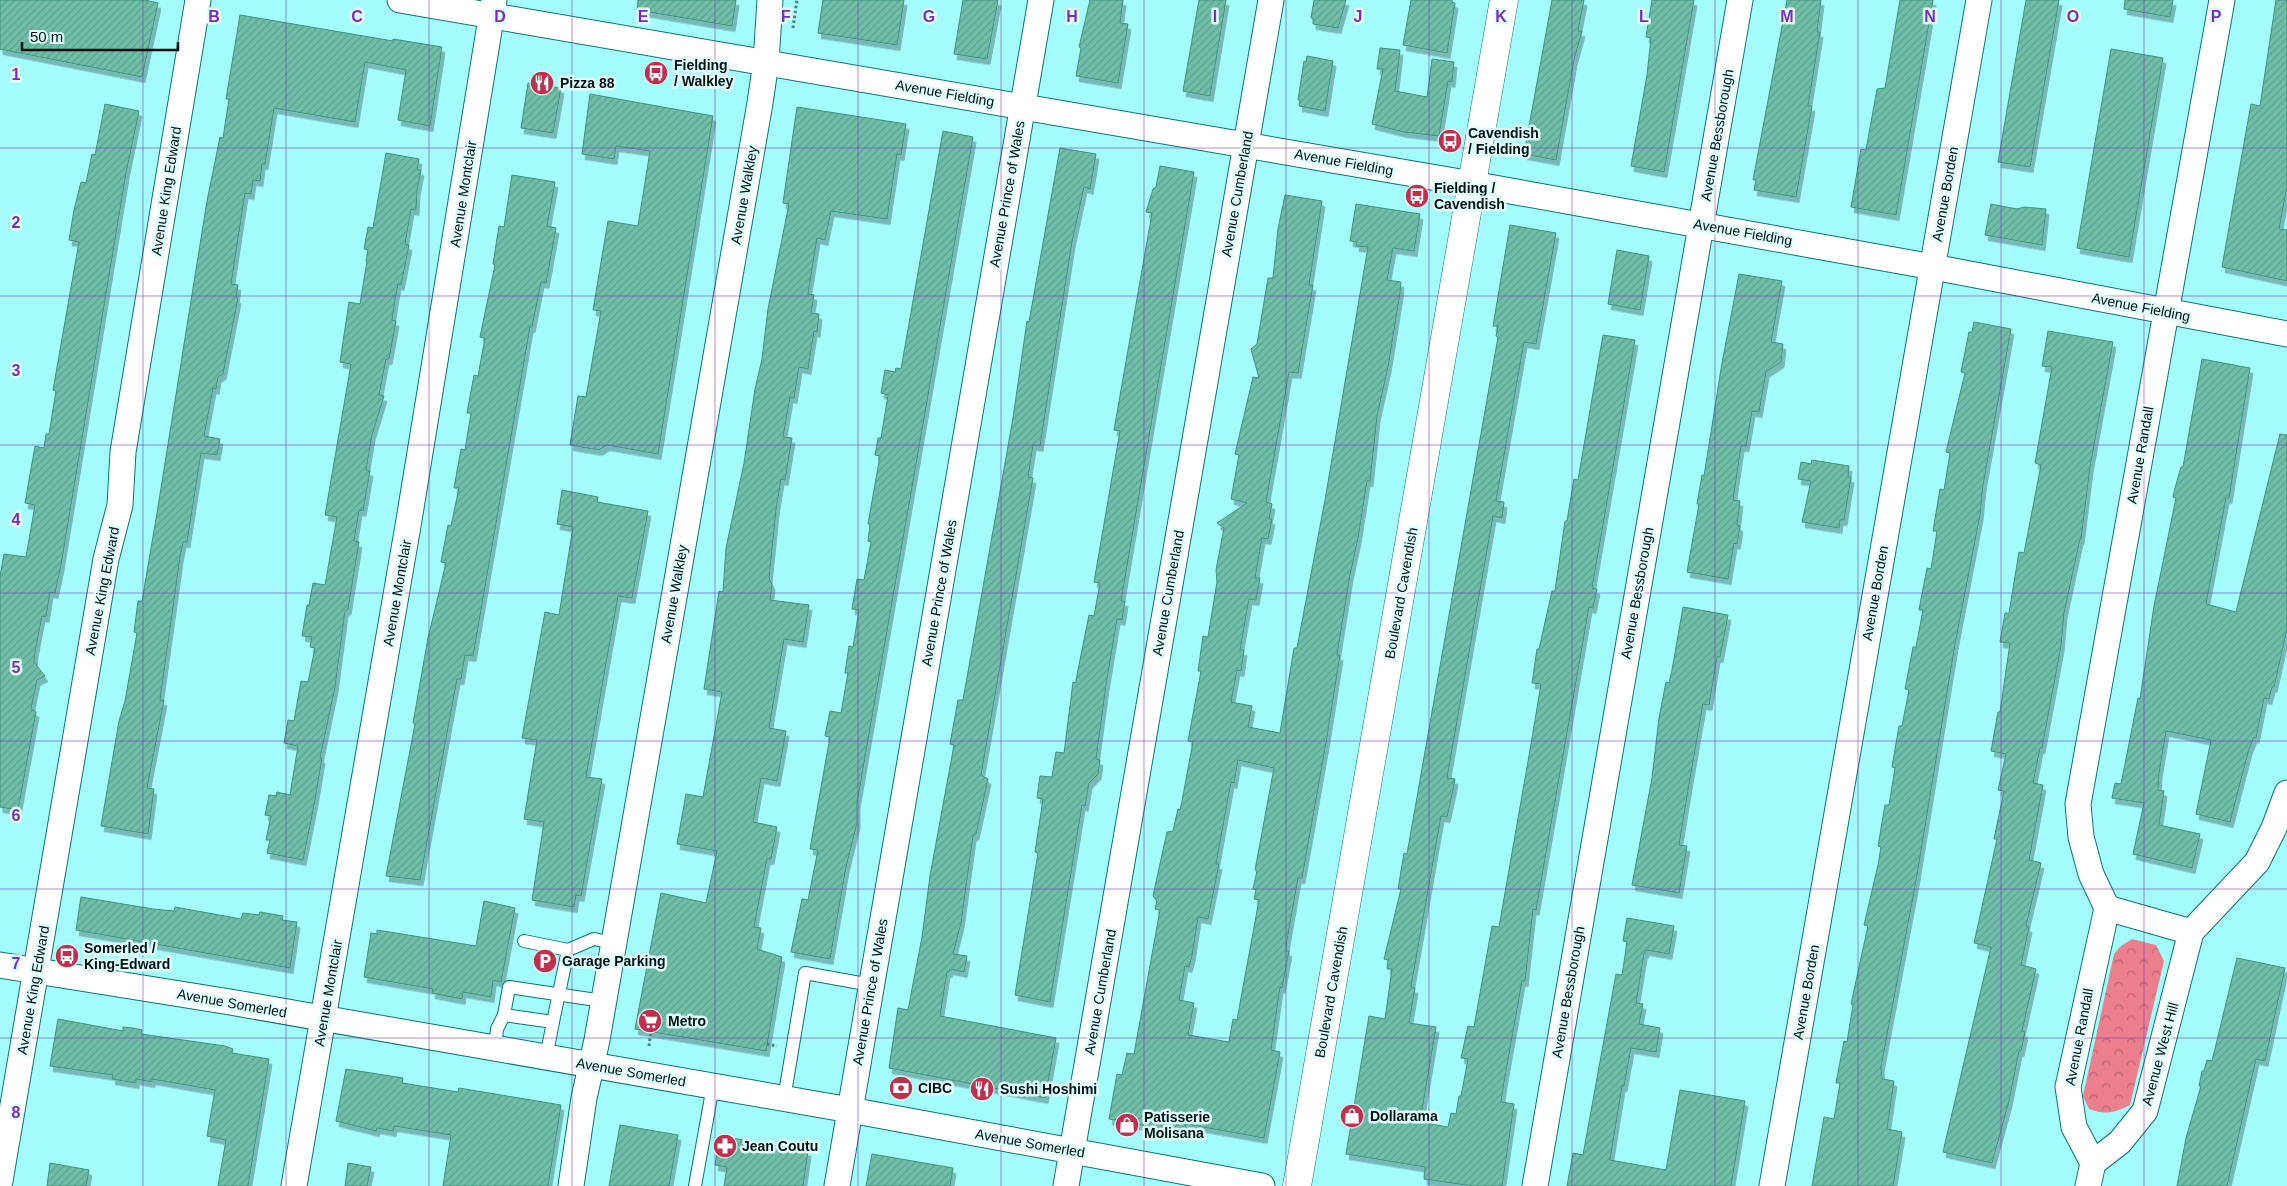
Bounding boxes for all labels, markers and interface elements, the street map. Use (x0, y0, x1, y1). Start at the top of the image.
text: B (208, 8, 220, 25)
text: C (351, 8, 363, 25)
text: D (494, 8, 506, 25)
text: E (638, 8, 649, 25)
text: F (781, 8, 791, 25)
text: G (923, 8, 935, 25)
text: H (1066, 8, 1078, 25)
text: I (1213, 8, 1217, 25)
text: J (1354, 8, 1362, 25)
text: K (1495, 8, 1507, 25)
text: L (1639, 8, 1649, 25)
text: M (1780, 8, 1794, 25)
text: N (1924, 8, 1936, 25)
text: O (2067, 8, 2079, 25)
text: P (2211, 8, 2222, 25)
scale bar (22, 20, 179, 52)
text: 50 m (30, 28, 63, 45)
place label: Fielding / Walkley (674, 57, 734, 89)
bus stop icon: Fielding / Walkley (643, 60, 669, 86)
text: 1 (12, 66, 21, 83)
street label: Avenue Bessborough (1698, 68, 1736, 202)
restaurant icon: Pizza 88 (529, 70, 555, 96)
place label: Pizza 88 (560, 75, 615, 91)
street label: Avenue Fielding (894, 76, 996, 110)
street label: Avenue Prince of Wales (986, 119, 1028, 269)
street label: Avenue King Edward (148, 125, 184, 257)
place label: Cavendish / Fielding (1468, 125, 1539, 157)
bus stop icon: Cavendish / Fielding (1437, 128, 1463, 154)
street label: Avenue Cumberland (1218, 130, 1256, 258)
street label: Avenue Montclair (447, 139, 479, 249)
street label: Avenue Walkley (727, 145, 761, 245)
street label: Avenue Fielding (1293, 145, 1395, 179)
street label: Avenue Borden (1929, 145, 1961, 243)
place label: Fielding / Cavendish (1434, 180, 1505, 212)
bus stop icon: Fielding / Cavendish (1404, 183, 1430, 209)
text: 2 (12, 214, 21, 231)
street label: Avenue Fielding (1692, 215, 1794, 249)
street label: Avenue Fielding (2090, 290, 2192, 324)
text: 3 (12, 362, 21, 379)
street label: Avenue Randall (2124, 405, 2156, 505)
text: 4 (12, 511, 21, 528)
street label: Avenue Prince of Wales (918, 518, 960, 668)
street label: Avenue King Edward (82, 525, 122, 657)
street label: Boulevard Cavendish (1382, 526, 1420, 660)
street label: Avenue Bessborough (1618, 526, 1656, 660)
street label: Avenue Cumberland (1149, 529, 1187, 657)
street label: Avenue Montclair (380, 538, 414, 648)
street label: Avenue Walkley (657, 544, 691, 644)
street label: Avenue Borden (1859, 544, 1891, 642)
text: 5 (12, 659, 21, 676)
text: 6 (12, 807, 21, 824)
street label: Avenue Prince of Wales (849, 917, 891, 1067)
street label: Avenue King Edward (14, 924, 52, 1056)
street label: Boulevard Cavendish (1312, 925, 1350, 1059)
street label: Avenue Bessborough (1549, 925, 1587, 1059)
street label: Avenue Cumberland (1081, 928, 1119, 1056)
street label: Avenue Montclair (311, 938, 345, 1048)
place label: Somerled / King-Edward (84, 940, 170, 972)
bus stop icon: Somerled / King-Edward (54, 943, 80, 969)
street label: Avenue Borden (1790, 943, 1822, 1041)
parking icon: Garage Parking (532, 948, 558, 974)
place label: Garage Parking (562, 953, 666, 969)
text: 7 (12, 955, 21, 972)
street label: Avenue Somerled (176, 985, 288, 1021)
street label: Avenue Randall (2062, 987, 2096, 1087)
street label: Avenue West Hill (2139, 1001, 2181, 1107)
supermarket icon: Metro (637, 1008, 663, 1034)
place label: Metro (668, 1013, 706, 1029)
street label: Avenue Somerled (575, 1054, 687, 1090)
bank icon: CIBC (888, 1075, 914, 1101)
restaurant icon: Sushi Hoshimi (969, 1076, 995, 1102)
place label: CIBC (918, 1080, 952, 1096)
place label: Sushi Hoshimi (1000, 1081, 1097, 1097)
shop icon: Dollarama (1339, 1103, 1365, 1129)
text: 8 (12, 1104, 21, 1121)
place label: Dollarama (1370, 1108, 1438, 1124)
place label: Patisserie Molisana (1144, 1109, 1210, 1141)
shop icon: Patisserie Molisana (1114, 1112, 1140, 1138)
street label: Avenue Somerled (974, 1125, 1086, 1161)
pharmacy icon: Jean Coutu (712, 1133, 738, 1159)
place label: Jean Coutu (742, 1138, 818, 1154)

